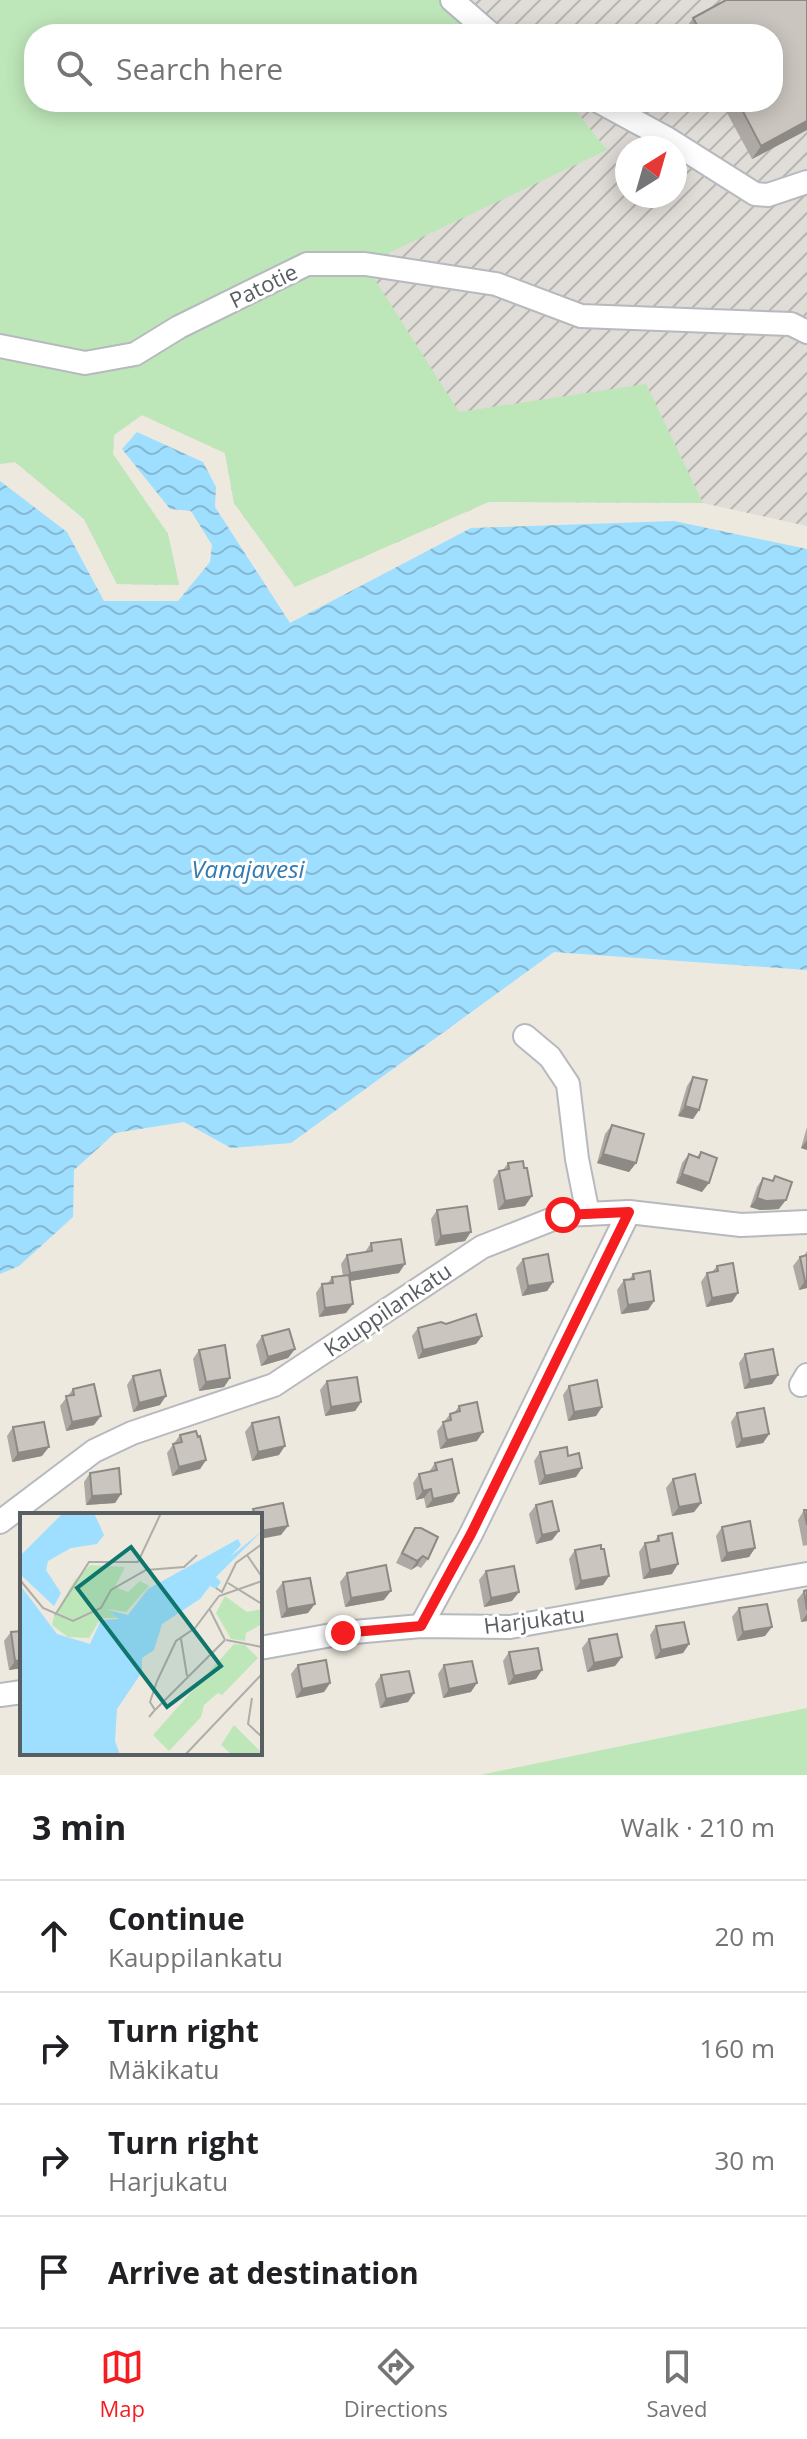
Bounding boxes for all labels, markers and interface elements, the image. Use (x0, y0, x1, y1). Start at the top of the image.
search box (24, 24, 783, 112)
icon: search (52, 46, 96, 90)
text: Search here (116, 48, 283, 89)
north arrow (615, 136, 687, 208)
street label: Patotie (224, 256, 302, 314)
water label: Vanajavesi (191, 852, 306, 885)
route start (545, 1197, 581, 1233)
street label: Kauppilankatu (317, 1255, 457, 1363)
inset map (20, 1513, 262, 1755)
street label: Harjukatu (482, 1598, 586, 1640)
route end (325, 1615, 361, 1651)
text: 3 min (32, 1804, 126, 1850)
text: Walk · 210 m (621, 1809, 775, 1845)
text: Continue (108, 1898, 245, 1939)
icon: ahead (32, 1914, 76, 1958)
text: 20 m (714, 1918, 775, 1954)
text: Kauppilankatu (108, 1939, 283, 1975)
text: Turn right (108, 2010, 259, 2051)
icon: right (32, 2026, 76, 2070)
text: 160 m (700, 2030, 775, 2066)
text: Mäkikatu (108, 2051, 219, 2087)
text: Turn right (108, 2122, 259, 2163)
icon: right (32, 2138, 76, 2182)
text: 30 m (714, 2142, 775, 2178)
text: Harjukatu (108, 2163, 228, 2199)
icon: arrive (32, 2250, 76, 2294)
text: Arrive at destination (108, 2252, 419, 2293)
tab: Map (99, 2345, 145, 2423)
tab: Directions (344, 2345, 448, 2423)
tab: Saved (646, 2345, 708, 2423)

